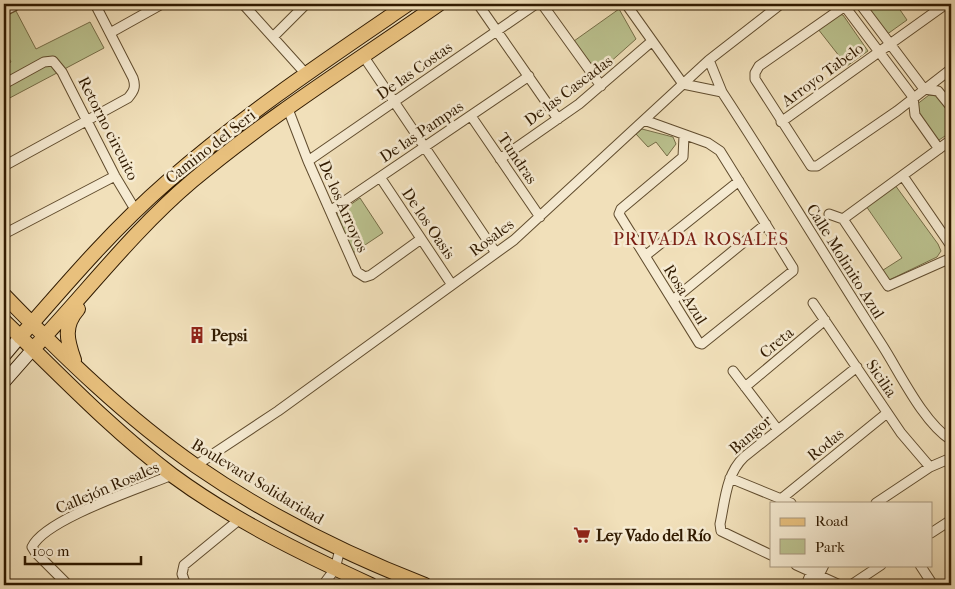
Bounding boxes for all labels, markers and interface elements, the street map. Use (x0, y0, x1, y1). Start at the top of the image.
street label: De las Costas (373, 37, 456, 104)
street label: Arroyo Tabelo (777, 38, 867, 111)
street label: De las Cascadas (521, 51, 616, 130)
street label: Retorno circuito (74, 73, 143, 183)
street label: De las Pampas (376, 96, 467, 166)
street label: Camino del Seri (161, 105, 259, 187)
street label: Tundras (494, 129, 542, 188)
street label: De los Arroyos (315, 157, 372, 255)
street label: De los Oasis (398, 184, 459, 263)
street label: Calle Molinito Azul (803, 200, 889, 323)
street label: Rosales (465, 214, 517, 260)
district label: PRIVADA ROSALES (613, 229, 789, 250)
street label: Rosa Azul (660, 261, 712, 328)
street label: Creta (755, 322, 798, 362)
building icon: Pepsi (187, 325, 207, 345)
place label: Pepsi (211, 326, 248, 346)
street label: Sicilia (862, 356, 901, 401)
street label: Bangor (725, 411, 776, 458)
street label: Rodas (803, 424, 847, 465)
street label: Boulevard Solidaridad (188, 434, 328, 529)
street label: Callejón Rosales (53, 457, 162, 518)
legend (770, 502, 932, 566)
text: Road (815, 512, 849, 530)
supermarket icon: Ley Vado del Río (572, 525, 592, 545)
place label: Ley Vado del Río (596, 526, 711, 546)
scale bar (25, 534, 141, 566)
text: Park (815, 538, 845, 556)
text: 100 m (32, 542, 70, 560)

